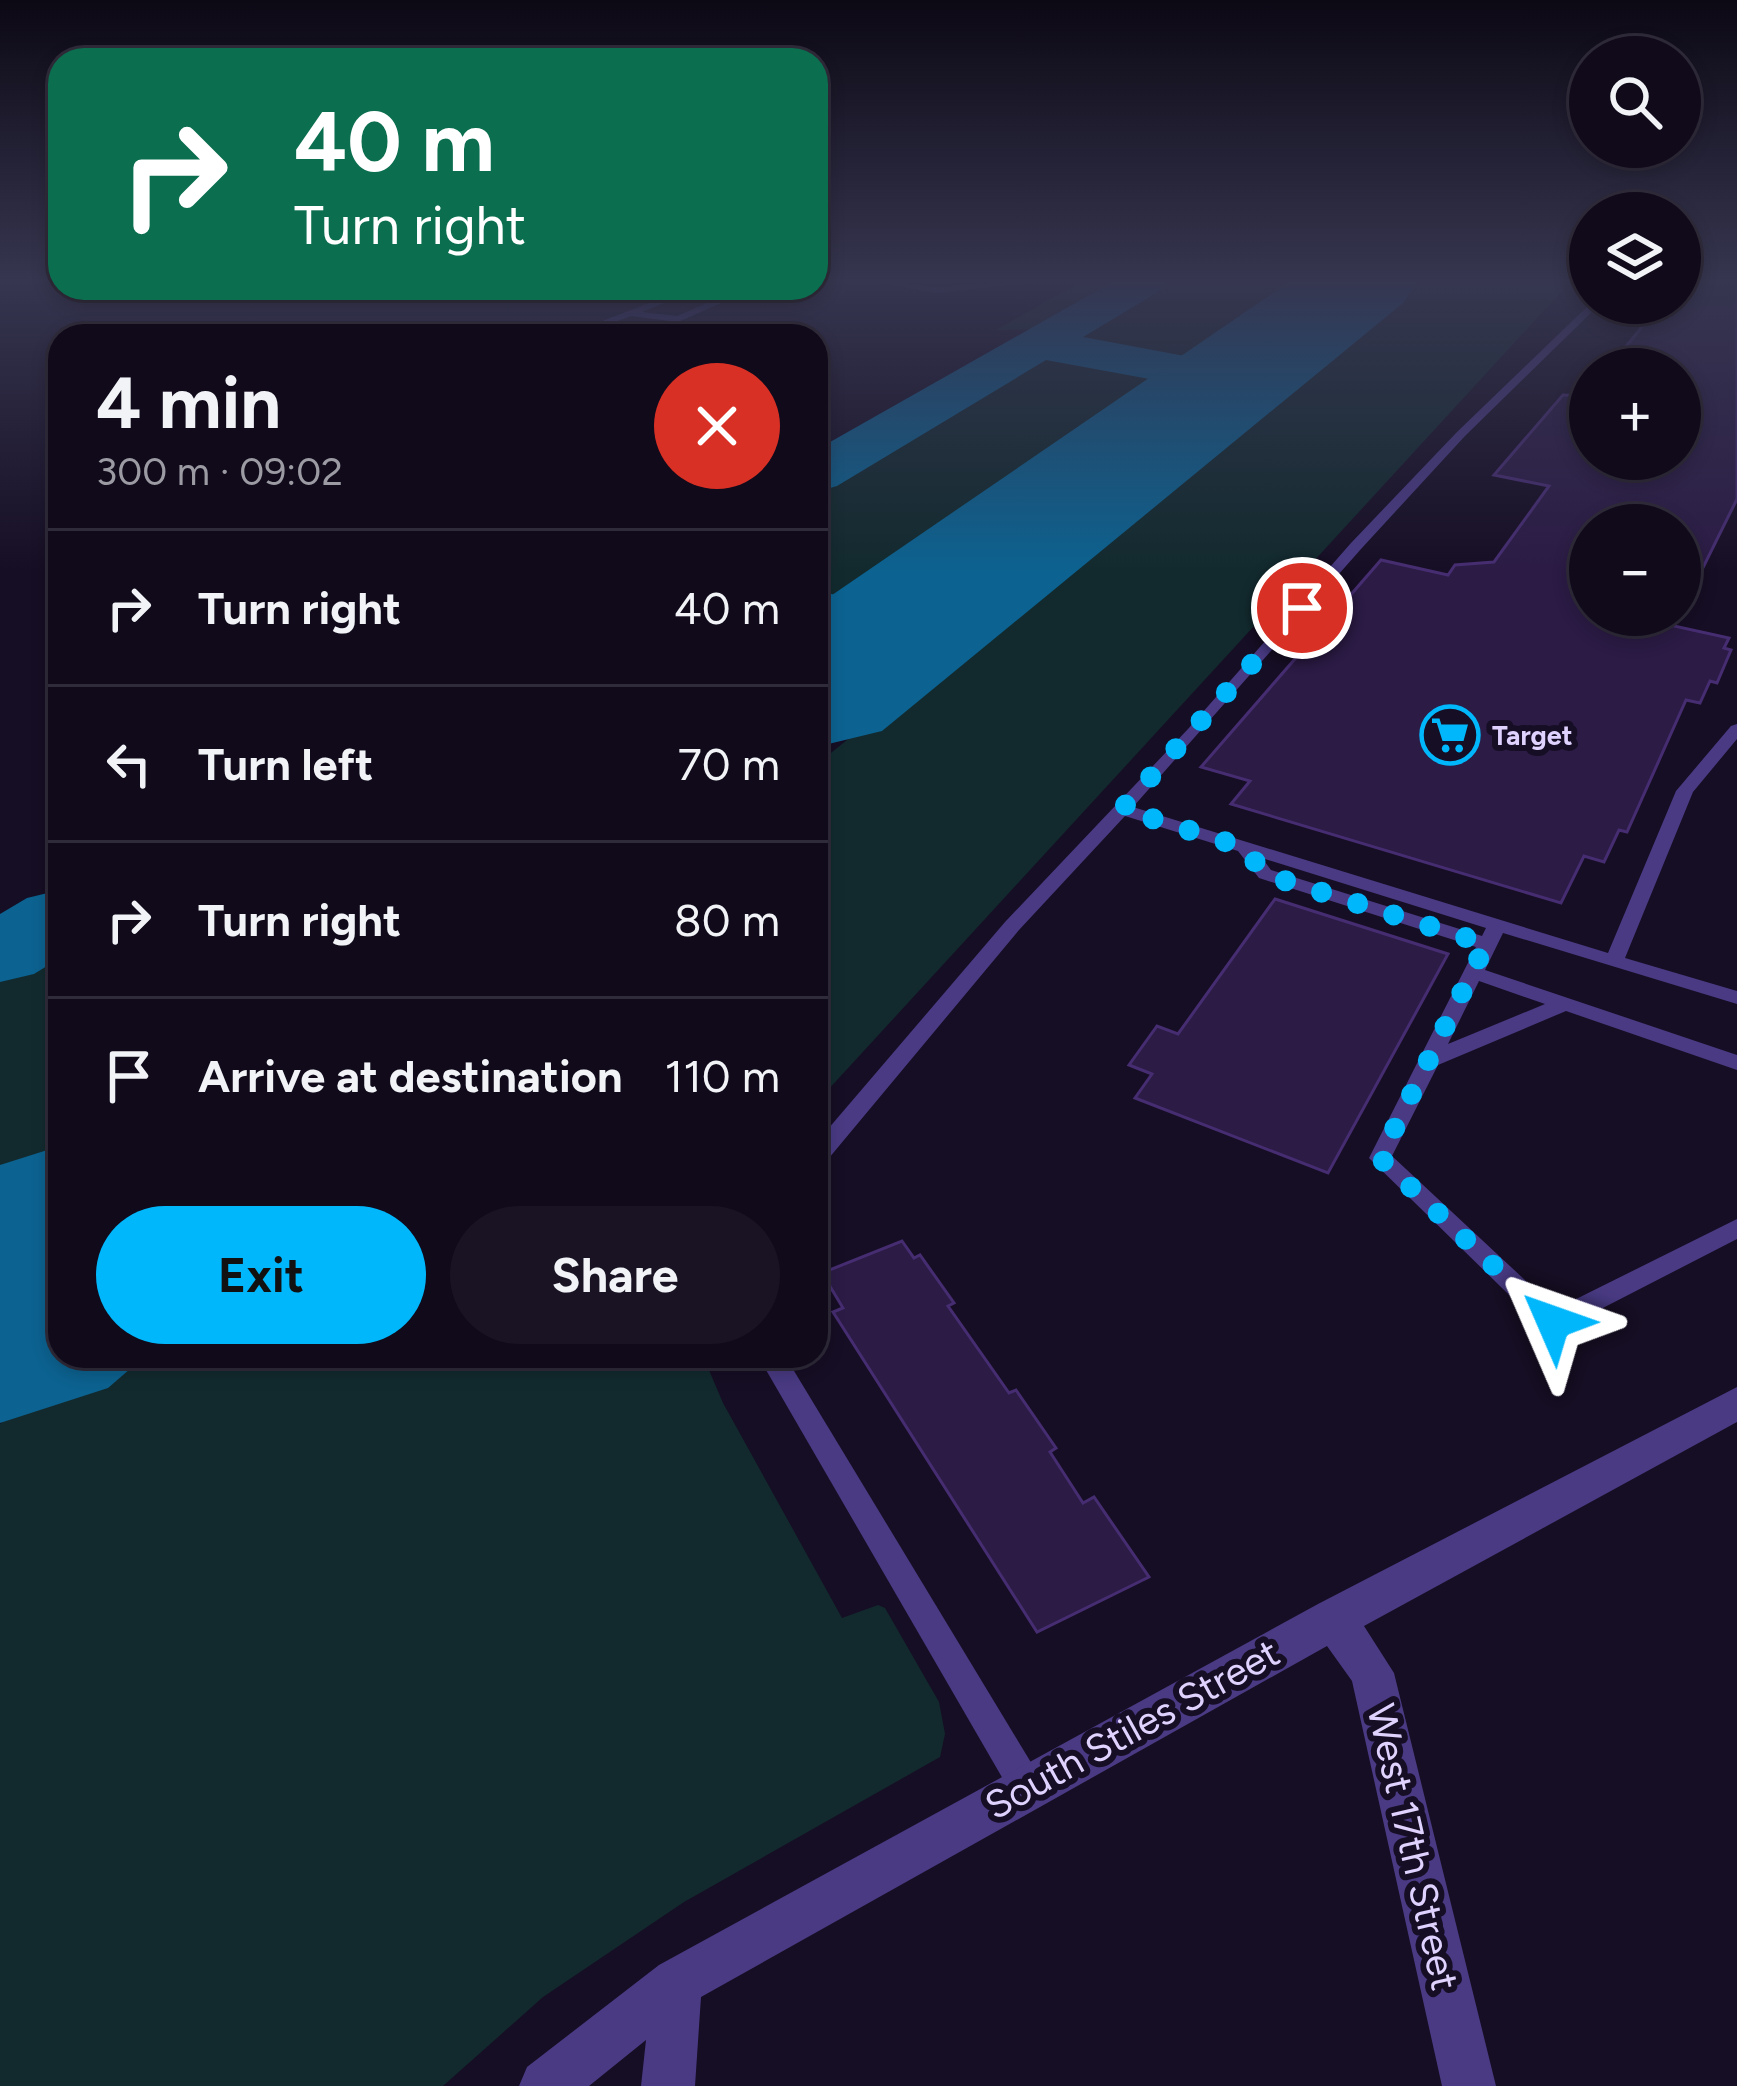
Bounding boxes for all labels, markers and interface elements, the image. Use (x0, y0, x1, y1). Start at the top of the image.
map controls (1569, 36, 1701, 636)
button: search (1569, 36, 1701, 168)
text: 40 m (294, 91, 495, 192)
icon: right (96, 96, 252, 252)
button: layers (1569, 192, 1701, 324)
text: Turn right (294, 193, 526, 258)
button: + (1569, 348, 1701, 480)
text: 4 min (96, 360, 281, 446)
button: close (654, 363, 780, 489)
text: 300 m · 09:02 (96, 448, 343, 495)
button: − (1569, 504, 1701, 636)
pin (1251, 557, 1353, 659)
icon: right (96, 575, 162, 641)
icon: arrive (1269, 575, 1335, 641)
text: Turn right (198, 581, 401, 635)
text: 40 m (674, 581, 780, 635)
supermarket icon: Target (1419, 704, 1481, 766)
place label: Target (1492, 719, 1573, 752)
icon: left (96, 731, 162, 797)
text: Turn left (198, 737, 373, 791)
text: 70 m (678, 737, 780, 791)
icon: right (96, 887, 162, 953)
text: Turn right (198, 893, 401, 947)
text: 80 m (674, 893, 780, 947)
icon: arrive (96, 1043, 162, 1109)
text: Arrive at destination (198, 1049, 622, 1103)
text: 110 m (665, 1049, 780, 1103)
button: Exit (96, 1206, 426, 1344)
button: Share (450, 1206, 780, 1344)
position arrow (1490, 1259, 1616, 1385)
street label: South Stiles Street (977, 1629, 1287, 1829)
street label: West 17th Street (1357, 1699, 1469, 1995)

